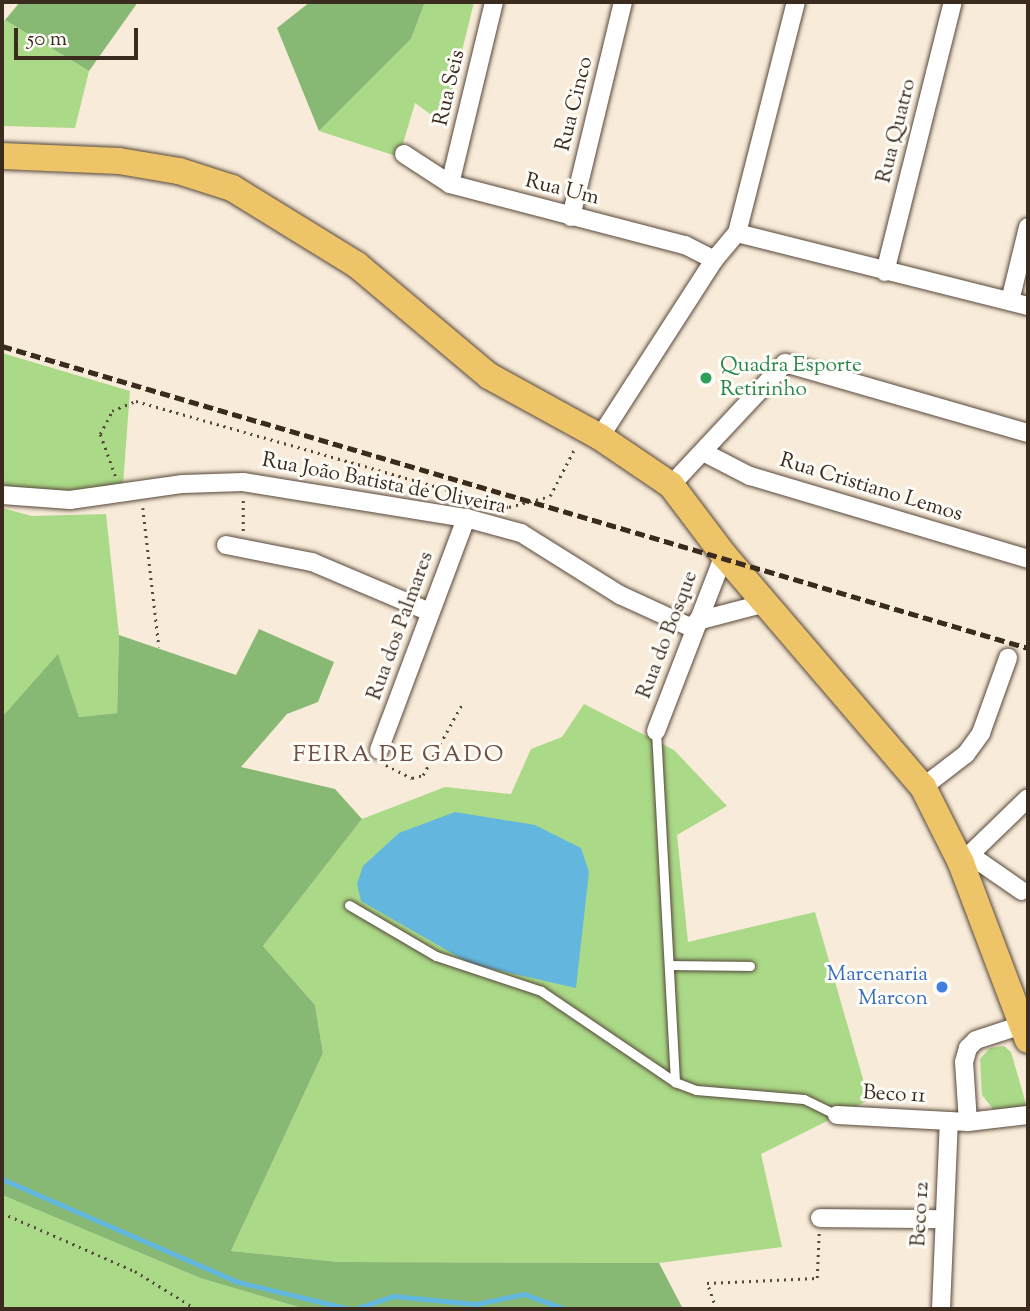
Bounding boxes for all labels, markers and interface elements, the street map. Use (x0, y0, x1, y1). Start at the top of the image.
scale bar (18, 14, 142, 58)
text: 50 m (27, 25, 67, 55)
street label: Rua Seis (429, 48, 471, 128)
street label: Rua Cinco (551, 54, 599, 154)
street label: Rua Quatro (872, 76, 922, 186)
street label: Rua Um (522, 169, 602, 211)
place label: Quadra Esporte Retirinho (720, 353, 862, 403)
marker: Quadra Esporte Retirinho (698, 370, 714, 386)
street label: Rua João Batista de Oliveira (260, 448, 508, 520)
street label: Rua Cristiano Lemos (777, 448, 965, 528)
street label: Rua dos Palmares (362, 548, 440, 704)
street label: Rua do Bosque (632, 568, 704, 702)
district label: FEIRA DE GADO (294, 742, 504, 770)
place label: Marcenaria Marcon (827, 962, 928, 1012)
marker: Marcenaria Marcon (934, 979, 950, 995)
street label: Beco 11 (862, 1081, 926, 1109)
street label: Beco 12 (907, 1181, 935, 1247)

